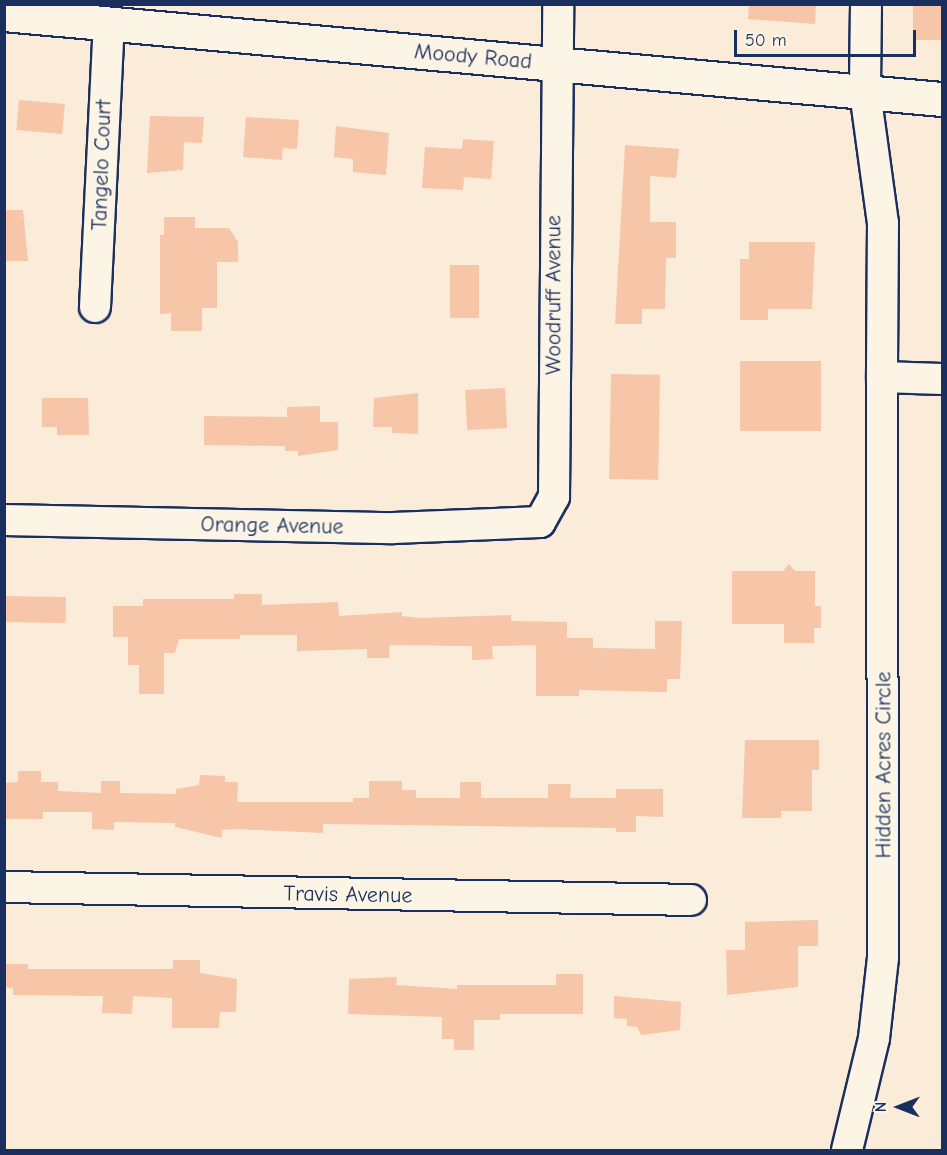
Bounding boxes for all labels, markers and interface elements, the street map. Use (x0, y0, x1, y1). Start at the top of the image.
scale bar (737, 18, 918, 56)
text: 50 m (745, 30, 787, 51)
street label: Moody Road (413, 39, 533, 75)
street label: Tangelo Court (87, 99, 117, 231)
street label: Woodruff Avenue (541, 215, 567, 375)
street label: Orange Avenue (200, 512, 344, 540)
street label: Hidden Acres Circle (871, 672, 897, 858)
street label: Travis Avenue (283, 881, 413, 909)
north arrow (869, 1077, 929, 1137)
text: N (872, 1102, 890, 1112)

